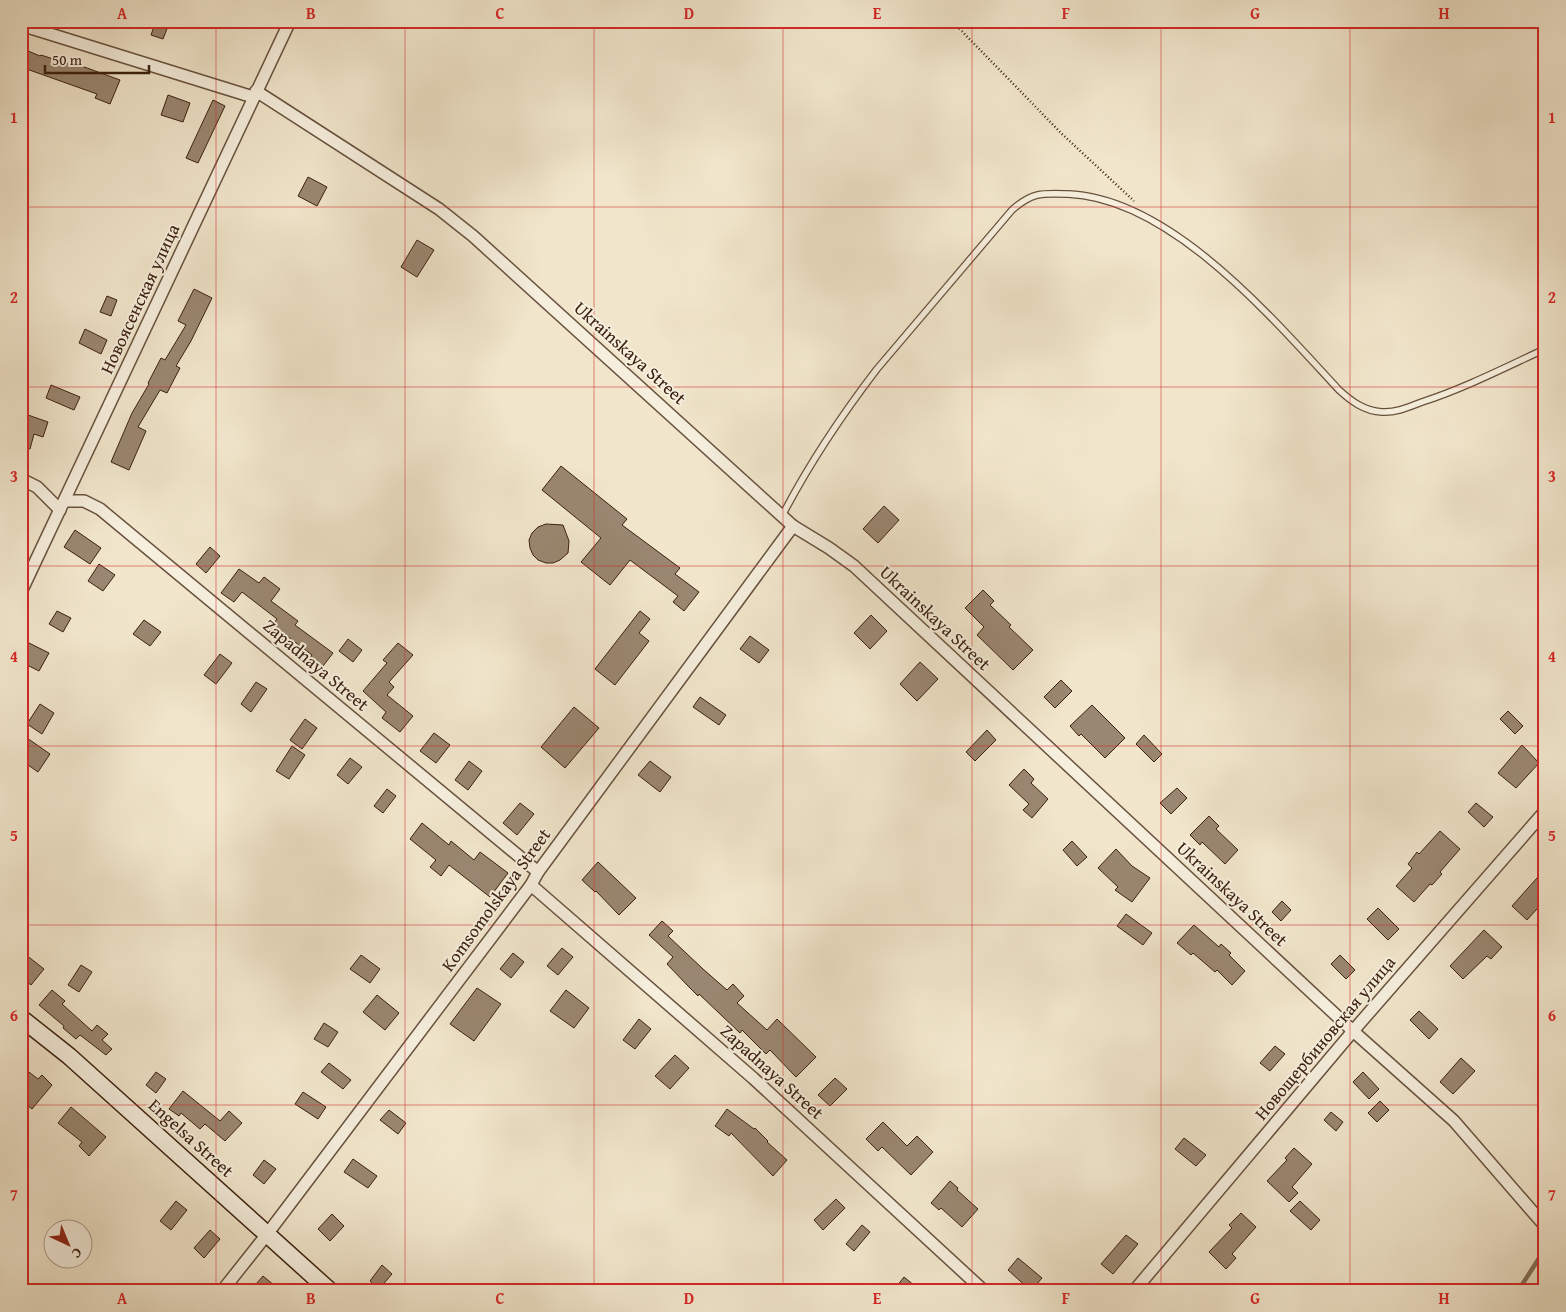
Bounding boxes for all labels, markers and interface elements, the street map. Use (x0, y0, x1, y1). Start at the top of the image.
text: A (117, 1, 128, 25)
text: B (306, 1, 316, 25)
text: C (495, 1, 505, 25)
text: D (684, 1, 694, 25)
text: E (873, 1, 882, 25)
text: F (1062, 1, 1070, 25)
text: G (1250, 1, 1260, 25)
text: H (1438, 1, 1450, 25)
scale bar (45, 42, 149, 74)
text: 50 m (52, 49, 83, 70)
text: 1 (10, 105, 18, 129)
text: 1 (1548, 105, 1556, 129)
street label: Новоясенская улица (93, 219, 186, 378)
text: 2 (10, 285, 18, 309)
text: 2 (1548, 285, 1556, 309)
street label: Ukrainskaya Street (568, 295, 693, 411)
text: 3 (10, 464, 18, 488)
text: 3 (1548, 464, 1556, 488)
street label: Ukrainskaya Street (874, 559, 997, 677)
street label: Zapadnaya Street (257, 612, 376, 718)
text: 4 (10, 644, 18, 668)
text: 4 (1548, 644, 1556, 668)
street label: Komsomolskaya Street (434, 822, 557, 977)
text: 5 (10, 823, 18, 847)
text: 5 (1548, 823, 1556, 847)
street label: Ukrainskaya Street (1171, 835, 1294, 953)
street label: Новощербиновская улица (1248, 949, 1402, 1126)
text: 6 (10, 1003, 18, 1027)
text: 6 (1548, 1003, 1556, 1027)
street label: Zapadnaya Street (715, 1018, 831, 1126)
street label: Engelsa Street (143, 1092, 241, 1184)
text: 7 (10, 1182, 18, 1206)
text: 7 (1548, 1182, 1556, 1206)
north arrow (42, 1220, 92, 1270)
text: С (67, 1243, 87, 1263)
text: A (117, 1286, 128, 1310)
text: B (306, 1286, 316, 1310)
text: C (495, 1286, 505, 1310)
text: D (684, 1286, 694, 1310)
text: E (873, 1286, 882, 1310)
text: F (1062, 1286, 1070, 1310)
text: G (1250, 1286, 1260, 1310)
text: H (1438, 1286, 1450, 1310)

